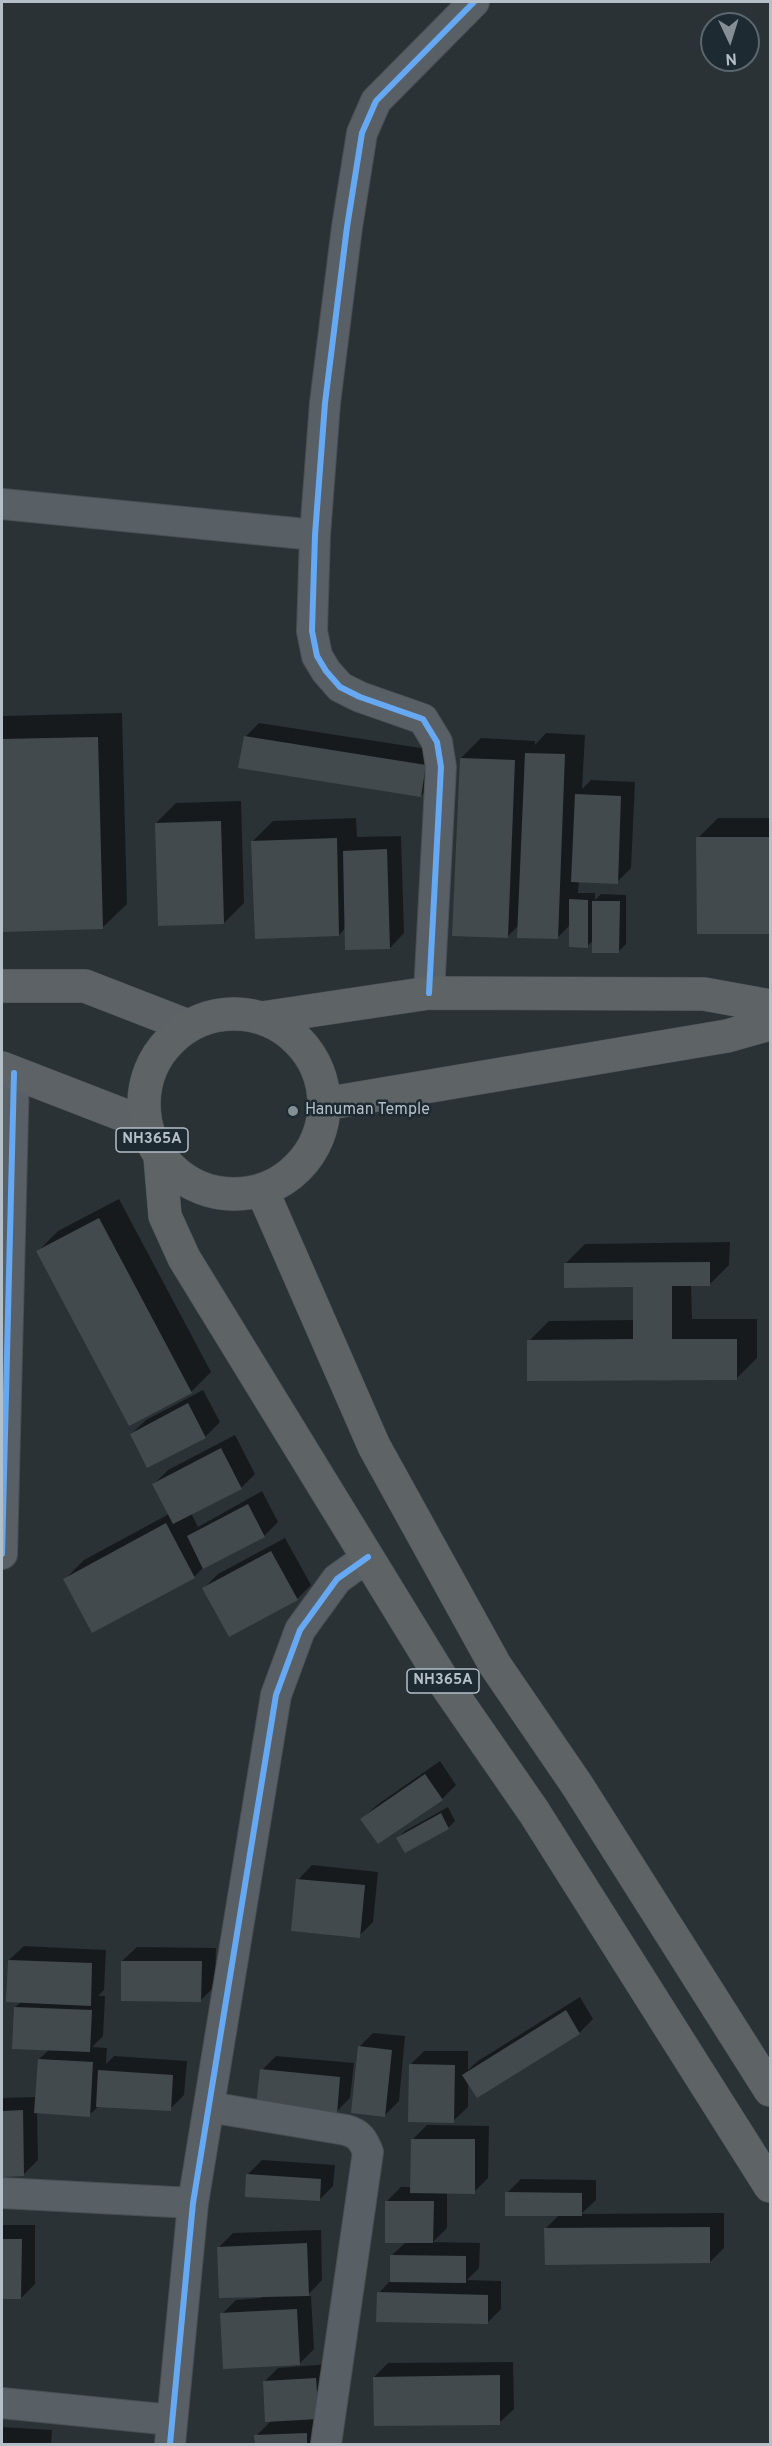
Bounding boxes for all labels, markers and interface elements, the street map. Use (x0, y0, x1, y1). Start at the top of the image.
north arrow (700, 12, 760, 72)
text: N (725, 48, 738, 68)
place label: Hanuman Temple (305, 1101, 430, 1121)
marker: Hanuman Temple (286, 1104, 300, 1118)
road number: NH365A (116, 1128, 188, 1152)
road number: NH365A (407, 1669, 479, 1693)

